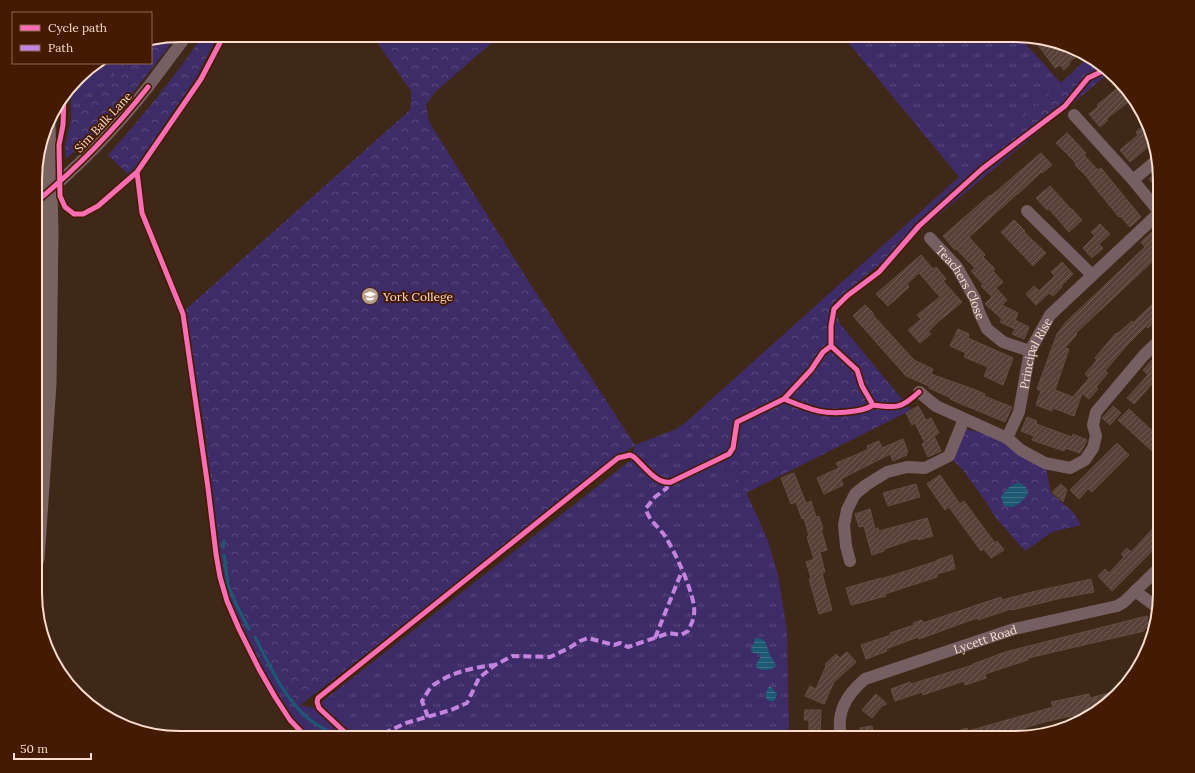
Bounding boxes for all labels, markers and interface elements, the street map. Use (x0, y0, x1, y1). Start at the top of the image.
legend (12, 12, 152, 64)
text: Cycle path (48, 20, 107, 35)
text: Path (48, 40, 73, 55)
street label: Sim Balk Lane (71, 88, 135, 156)
street label: Teachers Close (933, 242, 989, 322)
school or university icon: York College (360, 286, 380, 306)
place label: York College (382, 289, 454, 304)
street label: Principal Rise (1016, 314, 1055, 390)
street label: Lycett Road (951, 621, 1019, 656)
scale bar (14, 735, 91, 761)
text: 50 m (20, 741, 48, 756)

